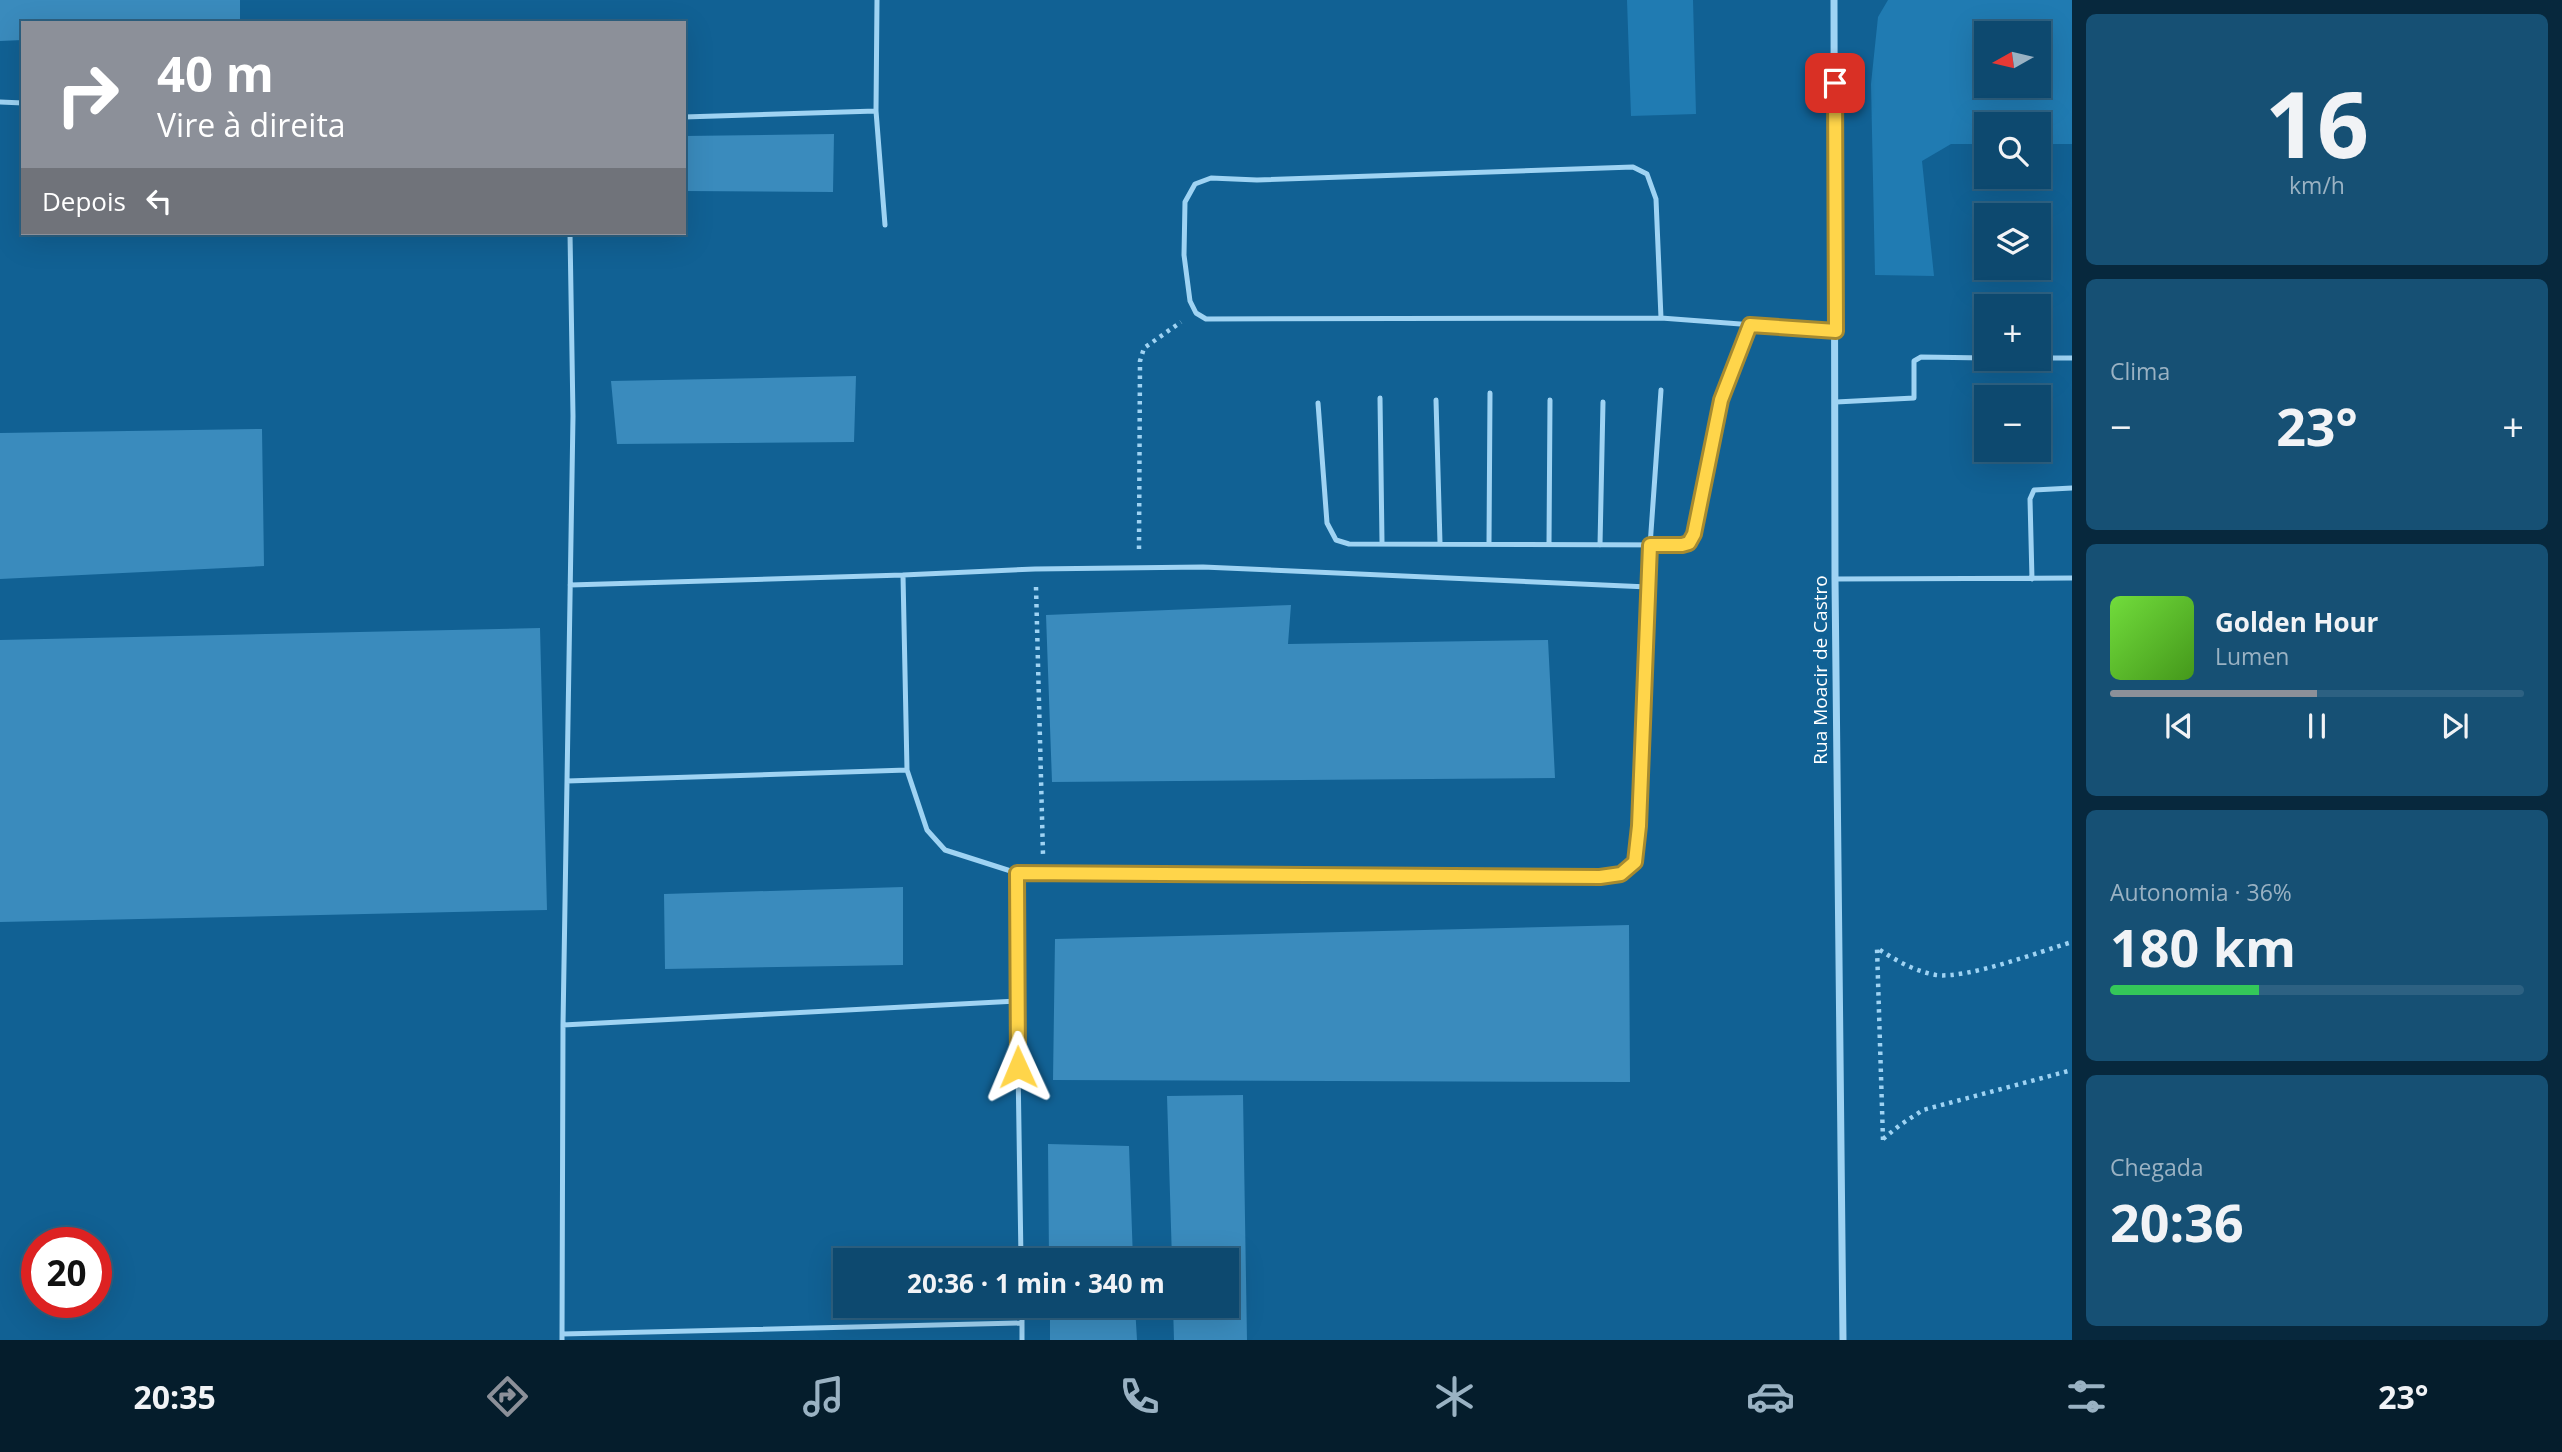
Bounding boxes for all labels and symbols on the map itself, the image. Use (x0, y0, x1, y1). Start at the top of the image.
north arrow (1974, 21, 2051, 98)
pin (1805, 53, 1865, 113)
street label: Rua Moacir de Castro (1807, 575, 1833, 765)
position arrow (981, 1030, 1055, 1104)
speed limit sign: 20 (21, 1227, 112, 1318)

